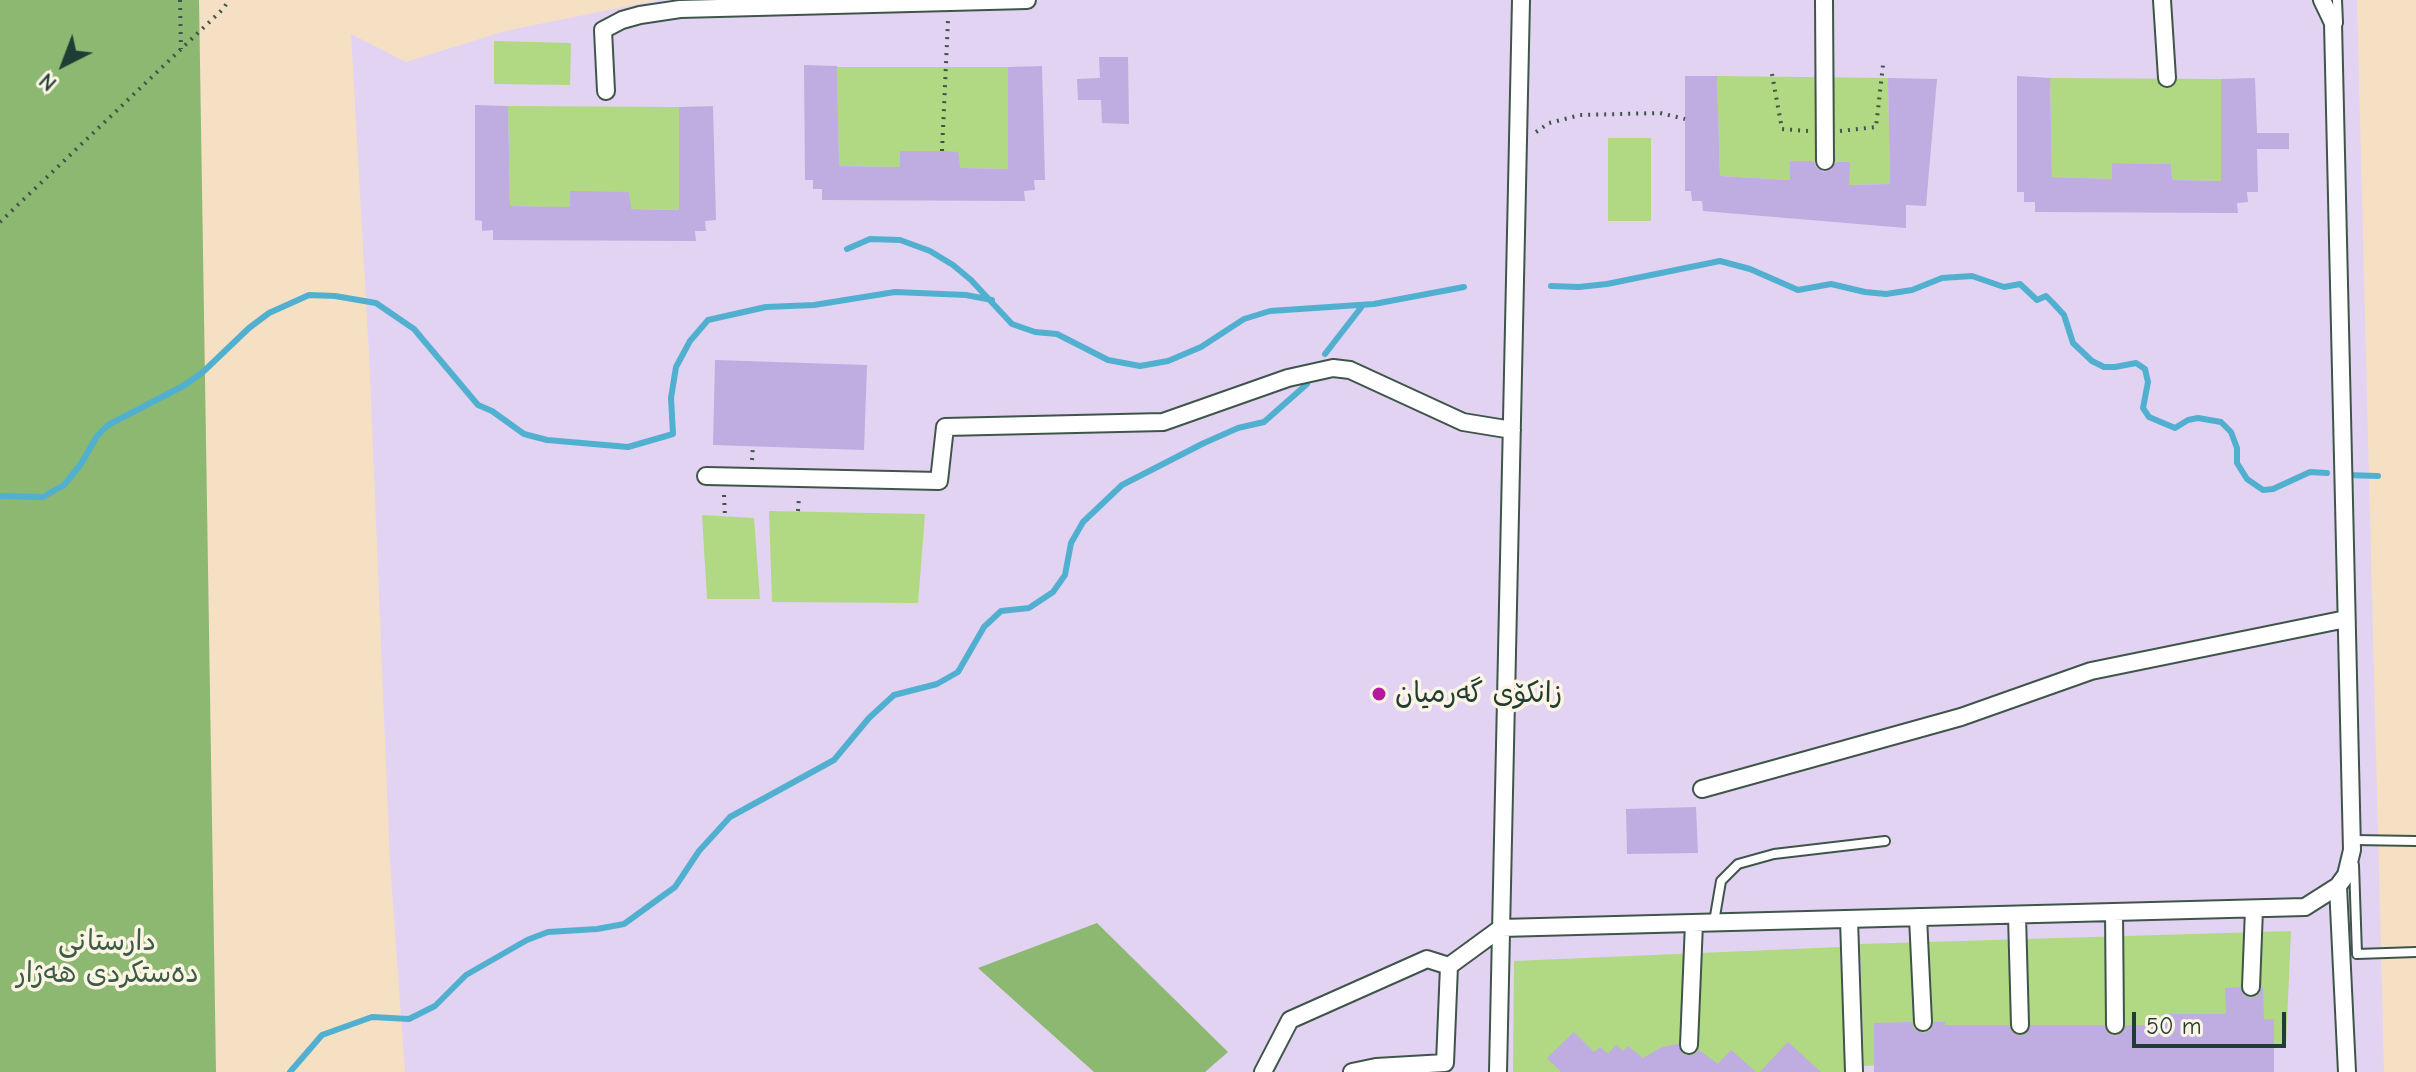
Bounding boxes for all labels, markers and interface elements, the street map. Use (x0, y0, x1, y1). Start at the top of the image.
north arrow (24, 24, 104, 104)
text: N (34, 67, 62, 96)
place label: زانکۆی گەرمیان (1395, 677, 1562, 711)
marker: زانکۆی گەرمیان (1370, 685, 1388, 703)
park label: دارستانی دەستکردی هەژار (15, 925, 199, 991)
scale bar (2136, 996, 2290, 1046)
text: 50 m (2146, 1012, 2202, 1040)

